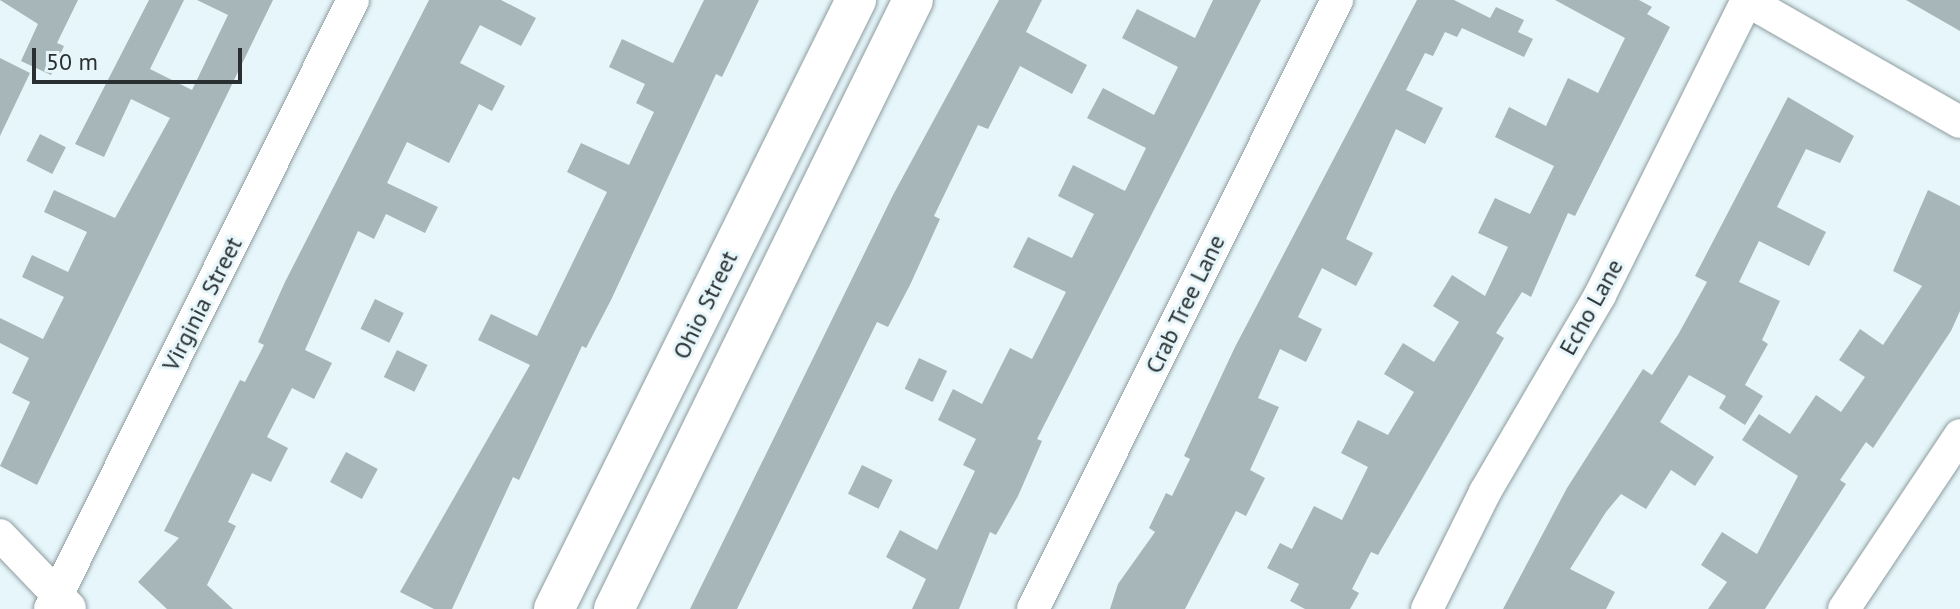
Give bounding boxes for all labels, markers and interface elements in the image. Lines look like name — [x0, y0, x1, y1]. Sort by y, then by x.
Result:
scale bar — [36, 32, 246, 82]
text: 50 m — [46, 46, 98, 77]
street label: Crab Tree Lane — [1139, 230, 1231, 378]
street label: Virginia Street — [156, 232, 248, 376]
street label: Ohio Street — [667, 246, 743, 364]
street label: Echo Lane — [1553, 254, 1629, 360]

